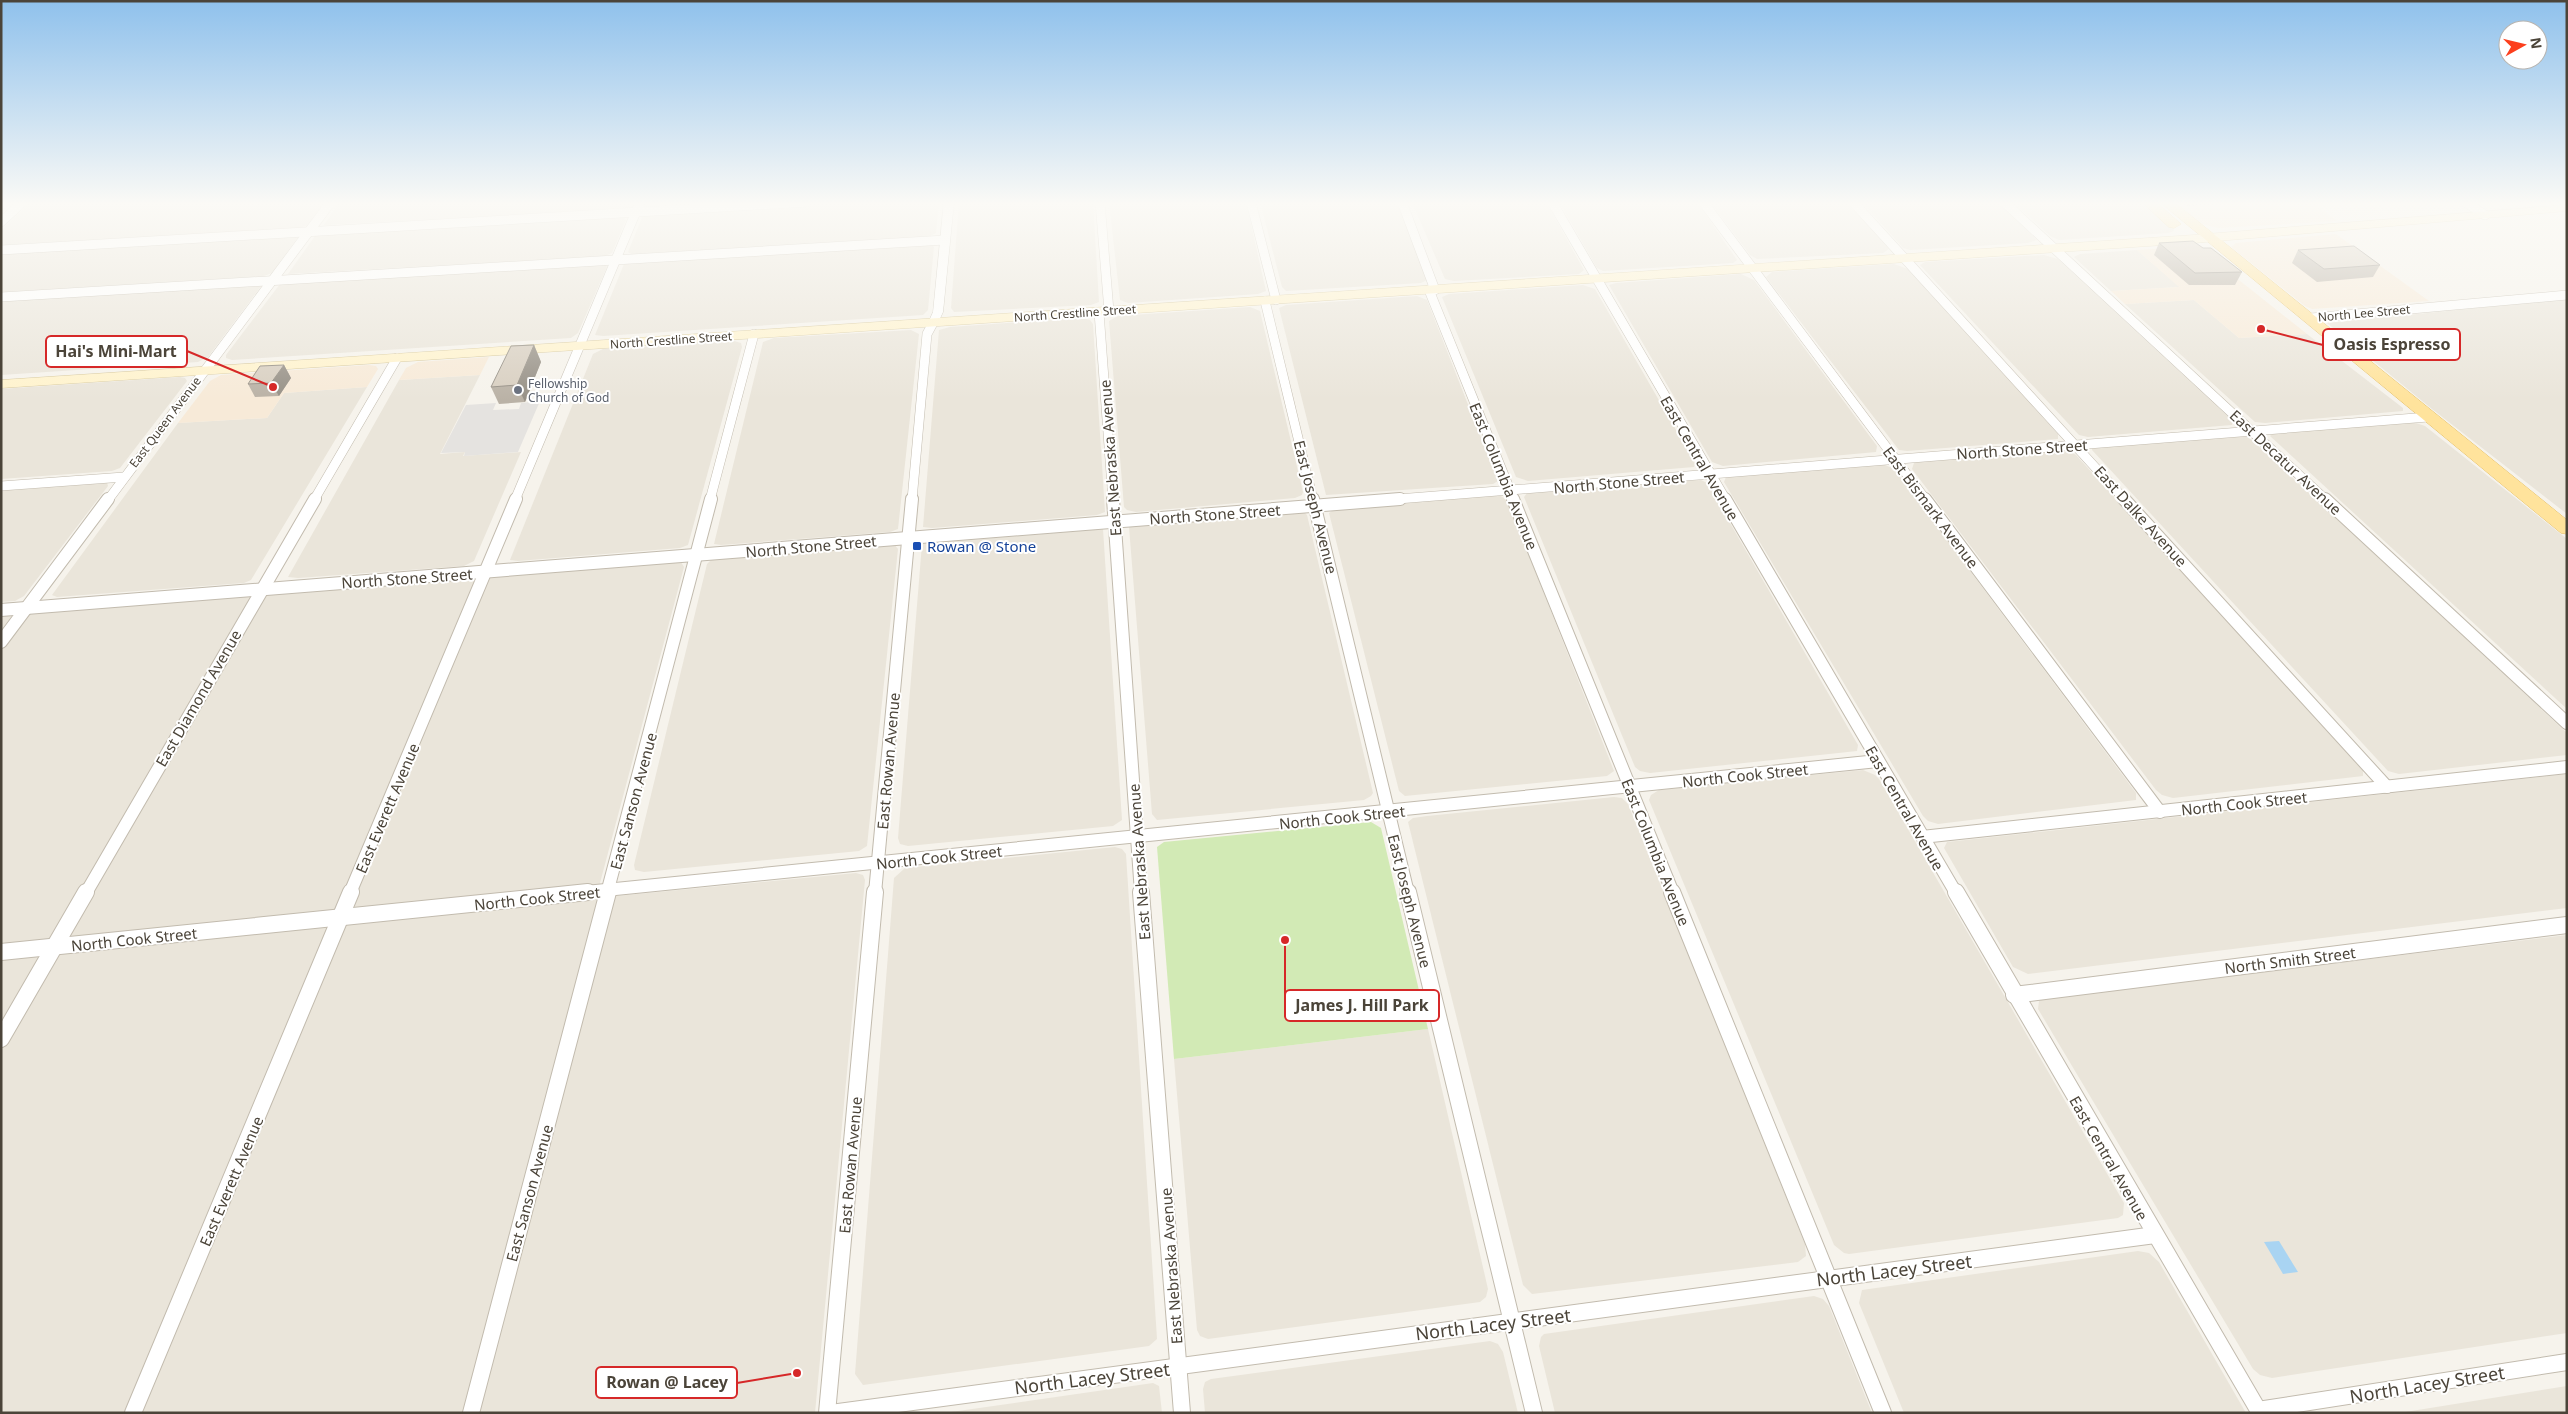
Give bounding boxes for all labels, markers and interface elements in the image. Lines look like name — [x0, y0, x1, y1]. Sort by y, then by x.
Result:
north arrow — [2498, 20, 2548, 70]
text: N — [2526, 36, 2547, 50]
street label: North Crestline Street — [1013, 300, 1137, 326]
street label: North Lee Street — [2317, 300, 2412, 326]
street label: North Crestline Street — [609, 327, 733, 353]
callout: Oasis Espresso — [2323, 329, 2460, 360]
text: Oasis Espresso — [2334, 333, 2450, 355]
callout: Hai's Mini-Mart — [46, 336, 187, 367]
text: Hai's Mini-Mart — [55, 340, 177, 362]
street label: East Queen Avenue — [125, 373, 205, 471]
place label: Fellowship Church of God — [528, 375, 609, 406]
street label: East Nebraska Avenue — [1095, 379, 1125, 537]
marker: Fellowship Church of God — [512, 384, 524, 396]
street label: East Central Avenue — [1656, 392, 1744, 524]
street label: East Columbia Avenue — [1465, 399, 1543, 553]
street label: East Decatur Avenue — [2226, 405, 2346, 519]
street label: North Stone Street — [1956, 434, 2089, 464]
street label: East Joseph Avenue — [1290, 438, 1342, 576]
street label: East Bismark Avenue — [1879, 442, 1983, 572]
street label: East Dalke Avenue — [2090, 461, 2192, 571]
street label: North Stone Street — [1553, 466, 1686, 498]
street label: North Stone Street — [1149, 499, 1282, 529]
street label: North Stone Street — [745, 530, 878, 562]
place label: Rowan @ Stone — [927, 536, 1036, 556]
marker: Rowan @ Stone — [911, 540, 923, 552]
street label: North Stone Street — [341, 563, 474, 593]
street label: East Diamond Avenue — [151, 626, 245, 770]
street label: East Rowan Avenue — [872, 692, 904, 830]
street label: East Sanson Avenue — [605, 730, 661, 872]
street label: East Everett Avenue — [351, 740, 423, 876]
street label: East Central Avenue — [1861, 742, 1949, 874]
street label: North Cook Street — [1681, 758, 1810, 792]
street label: East Columbia Avenue — [1617, 775, 1695, 929]
street label: East Nebraska Avenue — [1124, 783, 1154, 941]
street label: North Cook Street — [2180, 786, 2309, 820]
street label: North Cook Street — [1278, 800, 1407, 834]
street label: East Joseph Avenue — [1384, 832, 1436, 970]
street label: North Cook Street — [875, 840, 1004, 874]
street label: North Cook Street — [473, 881, 602, 915]
street label: North Cook Street — [70, 922, 199, 956]
street label: North Smith Street — [2223, 942, 2357, 978]
callout: James J. Hill Park — [1285, 990, 1439, 1021]
text: James J. Hill Park — [1293, 994, 1429, 1016]
street label: East Central Avenue — [2065, 1092, 2153, 1224]
street label: East Rowan Avenue — [834, 1096, 866, 1234]
street label: East Everett Avenue — [195, 1113, 267, 1249]
street label: East Sanson Avenue — [501, 1122, 557, 1264]
street label: East Nebraska Avenue — [1156, 1187, 1186, 1345]
street label: North Lacey Street — [1815, 1248, 1974, 1291]
street label: North Lacey Street — [1414, 1302, 1573, 1345]
street label: North Lacey Street — [1013, 1356, 1172, 1399]
street label: North Lacey Street — [2348, 1360, 2507, 1408]
callout: Rowan @ Lacey — [596, 1367, 737, 1398]
text: Rowan @ Lacey — [606, 1371, 729, 1393]

